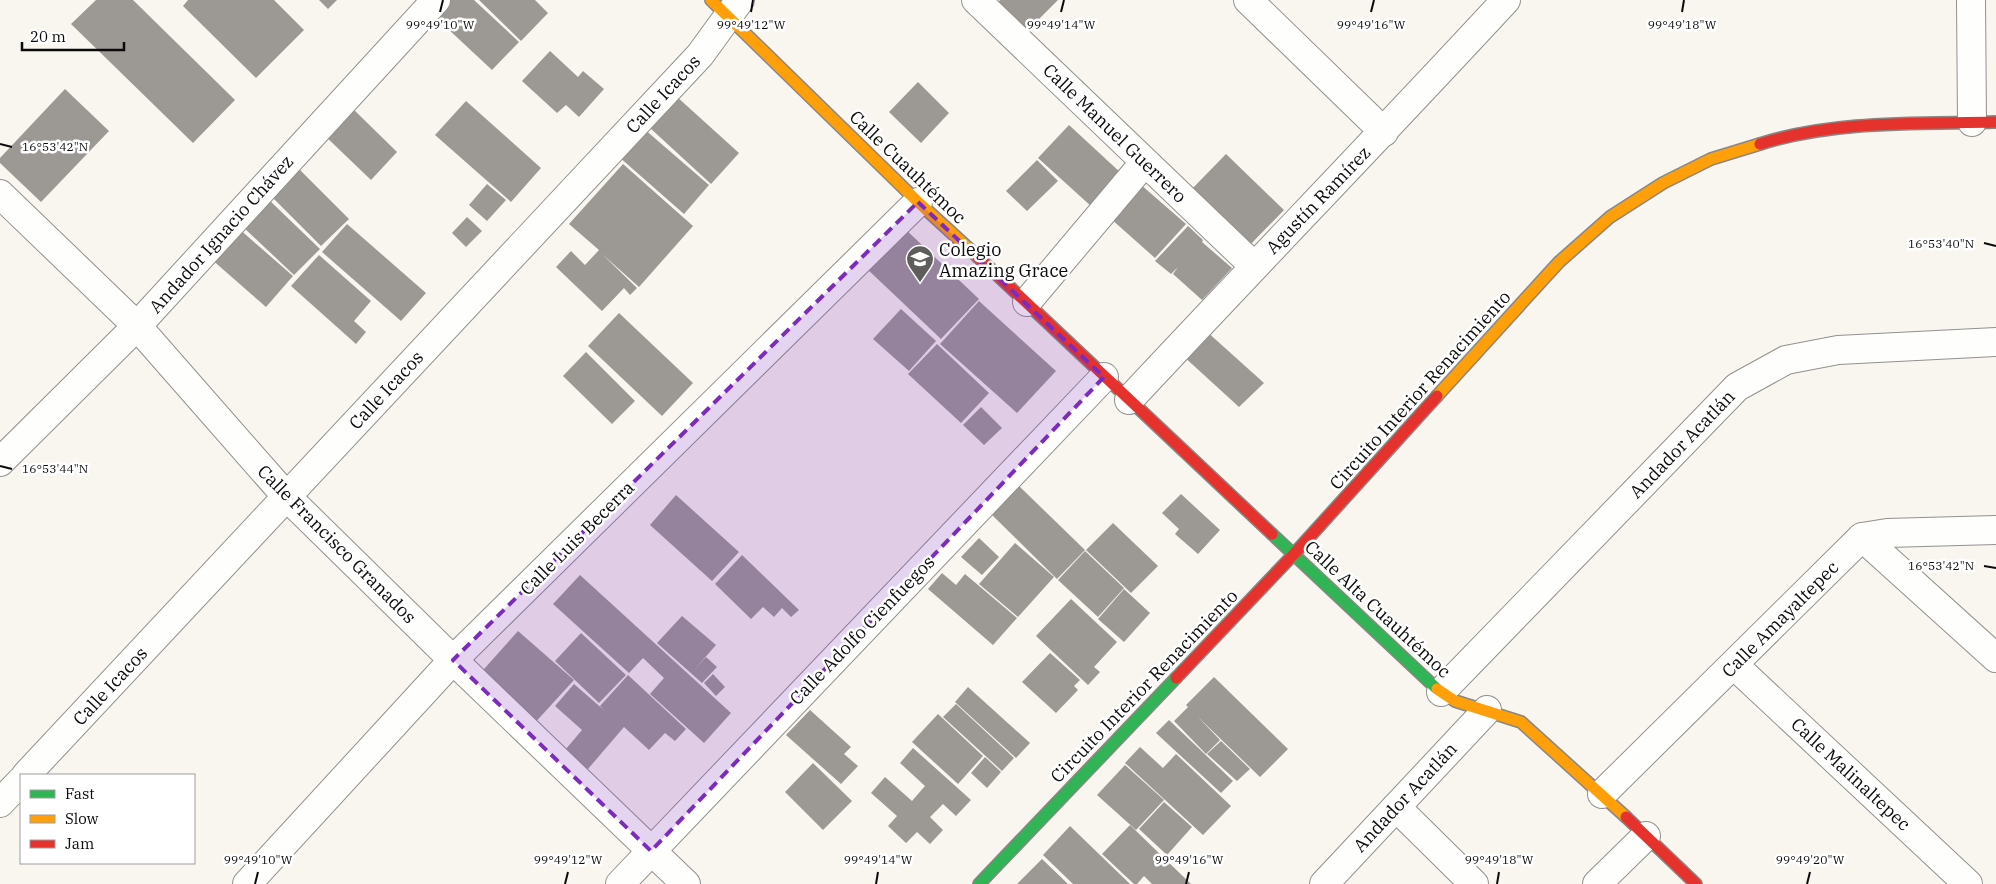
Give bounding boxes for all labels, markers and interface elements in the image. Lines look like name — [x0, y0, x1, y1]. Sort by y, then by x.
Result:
text: 99°49'10"W — [406, 17, 475, 32]
text: 99°49'12"W — [717, 17, 786, 32]
text: 99°49'14"W — [1027, 17, 1096, 32]
text: 99°49'16"W — [1337, 17, 1406, 32]
text: 99°49'18"W — [1648, 17, 1717, 32]
scale bar — [22, 20, 125, 52]
text: 20 m — [30, 27, 66, 46]
street label: Calle Icacos — [621, 50, 705, 138]
street label: Calle Manuel Guerrero — [1038, 58, 1192, 208]
street label: Calle Cuauhtémoc — [845, 105, 971, 229]
text: 16°53'42"N — [22, 139, 88, 154]
street label: Agustín Ramírez — [1261, 141, 1375, 259]
street label: Andador Ignacio Chávez — [144, 150, 298, 318]
text: 16°53'40"N — [1908, 236, 1974, 251]
place label: Colegio Amazing Grace — [939, 238, 1068, 282]
school or university icon: Colegio Amazing Grace — [905, 244, 935, 283]
street label: Circuito Interior Renacimiento — [1324, 286, 1516, 494]
street label: Calle Icacos — [344, 346, 428, 434]
street label: Andador Acatlán — [1624, 385, 1740, 503]
street label: Calle Francisco Granados — [253, 460, 421, 628]
text: 16°53'44"N — [22, 461, 88, 476]
street label: Calle Luis Becerra — [515, 476, 639, 600]
street label: Calle Alta Cuauhtémoc — [1300, 535, 1456, 683]
street label: Calle Adolfo Cienfuegos — [785, 550, 939, 710]
street label: Calle Amayaltepec — [1717, 556, 1843, 682]
text: 16°53'42"N — [1908, 558, 1974, 573]
street label: Circuito Interior Renacimiento — [1045, 584, 1243, 788]
street label: Calle Icacos — [68, 642, 152, 730]
street label: Calle Malinaltepec — [1786, 713, 1916, 835]
street label: Andador Acatlán — [1348, 737, 1462, 857]
legend — [20, 774, 195, 864]
text: Fast — [65, 784, 95, 803]
text: Slow — [65, 809, 99, 828]
text: Jam — [65, 834, 94, 853]
text: 99°49'10"W — [224, 852, 293, 867]
text: 99°49'12"W — [534, 852, 603, 867]
text: 99°49'14"W — [844, 852, 913, 867]
text: 99°49'16"W — [1155, 852, 1224, 867]
text: 99°49'18"W — [1465, 852, 1534, 867]
text: 99°49'20"W — [1776, 852, 1845, 867]

